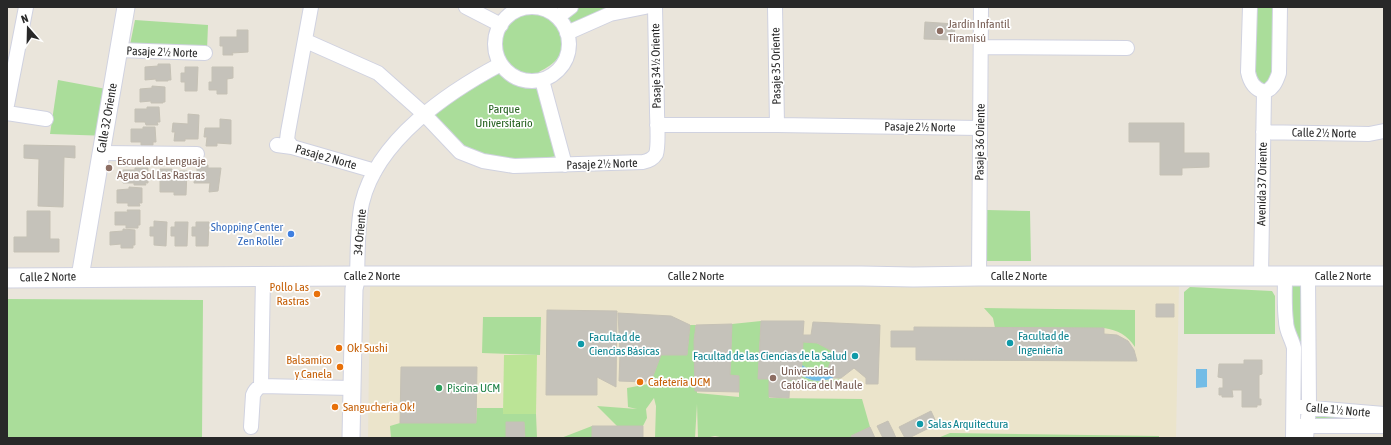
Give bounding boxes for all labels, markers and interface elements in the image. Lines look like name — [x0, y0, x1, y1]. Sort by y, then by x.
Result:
north arrow — [8, 8, 48, 48]
text: N — [19, 12, 30, 25]
place label: Jardín Infantil Tiramisú — [948, 17, 1011, 45]
street label: Pasaje 34½ Oriente — [648, 23, 664, 109]
marker: Jardín Infantil Tiramisú — [935, 26, 945, 36]
street label: Pasaje 35 Oriente — [768, 27, 784, 105]
street label: Pasaje 2½ Norte — [126, 44, 198, 60]
street label: Calle 32 Oriente — [94, 82, 120, 154]
park label: Parque Universitario — [475, 102, 533, 130]
street label: Pasaje 36 Oriente — [972, 103, 988, 181]
street label: Pasaje 2½ Norte — [884, 119, 956, 135]
street label: Calle 2½ Norte — [1292, 125, 1356, 141]
street label: Pasaje 2 Norte — [294, 142, 358, 172]
street label: Avenida 37 Oriente — [1254, 142, 1270, 226]
place label: Escuela de Lenguaje Agua Sol Las Rastras — [117, 154, 206, 182]
street label: Pasaje 2½ Norte — [566, 156, 638, 172]
marker: Escuela de Lenguaje Agua Sol Las Rastras — [104, 163, 114, 173]
street label: 34 Oriente — [351, 208, 369, 256]
place label: Shopping Center Zen Roller — [211, 220, 283, 248]
marker: Shopping Center Zen Roller — [286, 229, 296, 239]
street label: Calle 2 Norte — [344, 269, 400, 283]
street label: Calle 2 Norte — [668, 269, 724, 283]
street label: Calle 2 Norte — [991, 269, 1047, 283]
street label: Calle 2 Norte — [1315, 269, 1371, 283]
street label: Calle 2 Norte — [20, 270, 76, 284]
place label: Pollo Las Rastras — [270, 280, 309, 308]
marker: Pollo Las Rastras — [312, 289, 322, 299]
place label: Facultad de Ingeniería — [1018, 329, 1069, 357]
place label: Facultad de Ciencias Básicas — [589, 330, 660, 358]
marker: Facultad de Ingeniería — [1005, 338, 1015, 348]
marker: Facultad de Ciencias Básicas — [576, 339, 586, 349]
place label: Ok! Sushi — [347, 341, 388, 355]
marker: Ok! Sushi — [334, 343, 344, 353]
place label: Facultad de las Ciencias de la Salud — [693, 349, 847, 363]
marker: Facultad de las Ciencias de la Salud — [850, 351, 860, 361]
place label: Balsamico y Canela — [286, 353, 332, 381]
marker: Balsamico y Canela — [335, 362, 345, 372]
place label: Universidad Católica del Maule — [781, 364, 862, 392]
marker: Universidad Católica del Maule — [768, 373, 778, 383]
place label: Cafeteria UCM — [648, 375, 711, 389]
marker: Cafeteria UCM — [635, 377, 645, 387]
place label: Piscina UCM — [447, 381, 500, 395]
marker: Piscina UCM — [434, 383, 444, 393]
place label: Sangucheria Ok! — [343, 400, 415, 414]
street label: Calle 1½ Norte — [1305, 400, 1371, 420]
marker: Sangucheria Ok! — [330, 402, 340, 412]
place label: Salas Arquitectura — [928, 417, 1008, 431]
marker: Salas Arquitectura — [915, 419, 925, 429]

